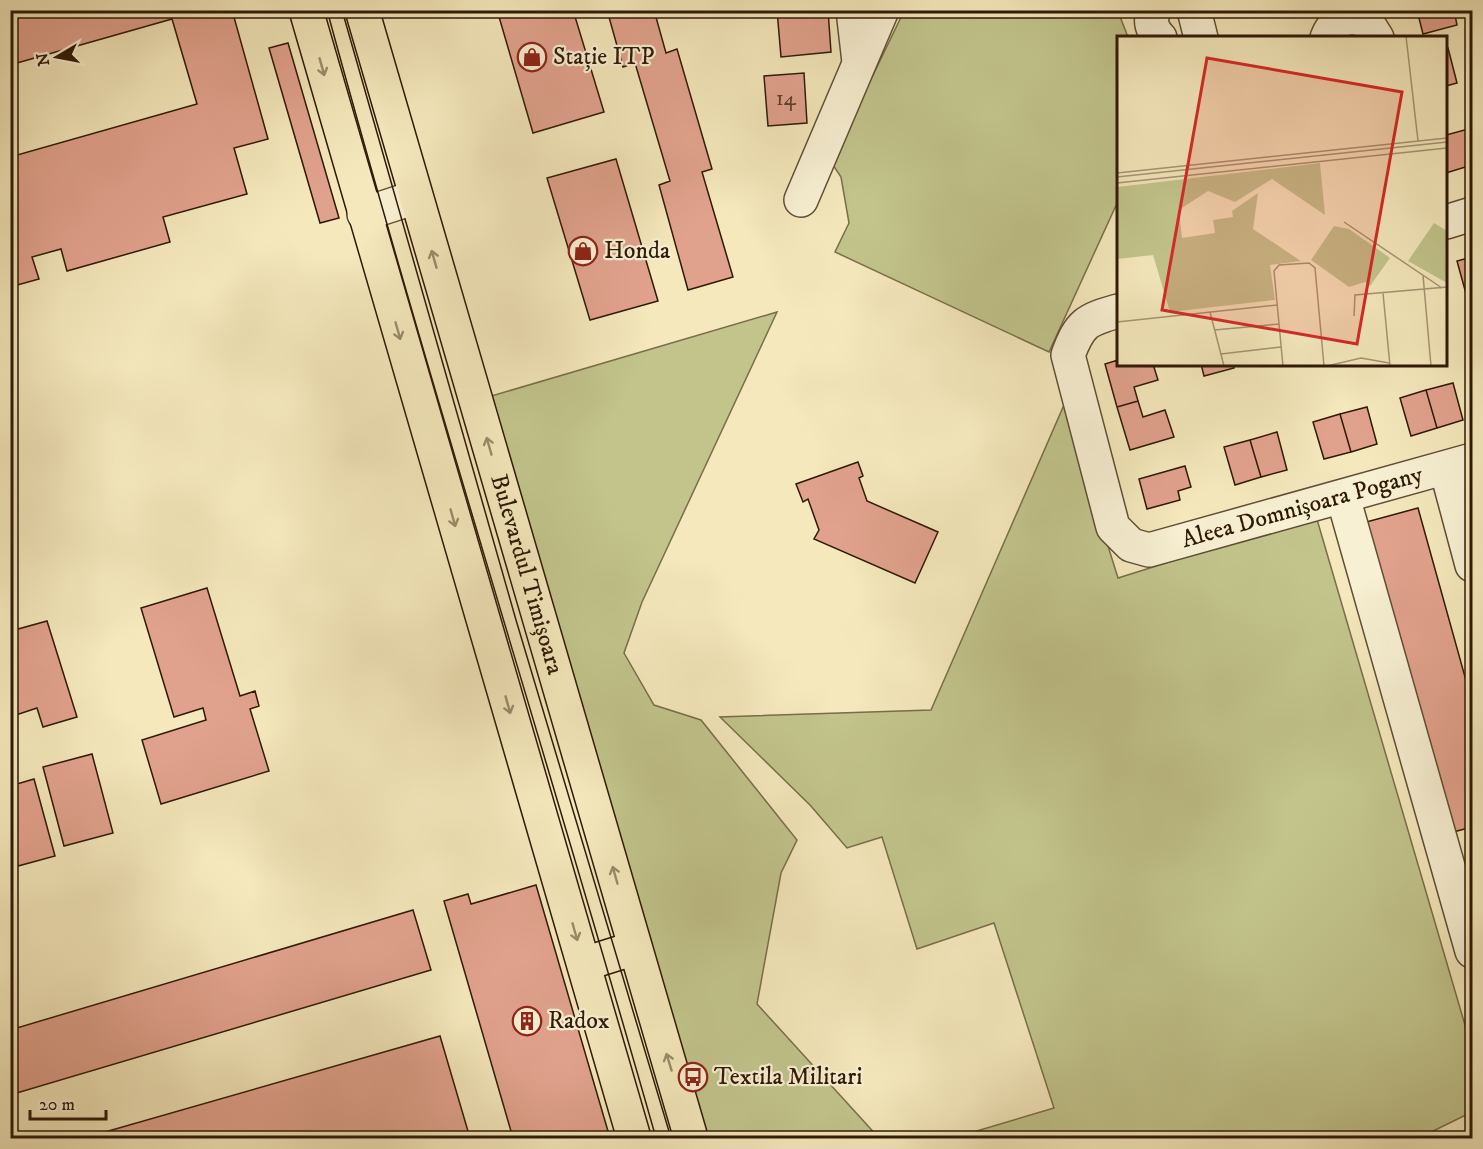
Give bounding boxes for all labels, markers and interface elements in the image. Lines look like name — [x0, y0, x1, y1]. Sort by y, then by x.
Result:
north arrow — [27, 27, 87, 87]
inset map — [1117, 36, 1447, 366]
shop icon: Stație ITP — [516, 41, 548, 73]
place label: Stație ITP — [553, 42, 655, 72]
text: N — [32, 51, 54, 68]
one-way arrow — [316, 57, 328, 76]
house number: 14 — [776, 86, 797, 112]
shop icon: Honda — [567, 235, 599, 267]
place label: Honda — [604, 236, 671, 266]
one-way arrow — [428, 250, 439, 269]
one-way arrow — [393, 321, 404, 340]
one-way arrow — [483, 437, 494, 456]
street label: Aleea Domnișoara Pogany — [1178, 459, 1427, 555]
street label: Bulevardul Timișoara — [483, 471, 570, 679]
one-way arrow — [448, 508, 459, 527]
one-way arrow — [503, 695, 514, 714]
one-way arrow — [609, 866, 620, 885]
one-way arrow — [570, 922, 581, 941]
building icon: Radox — [511, 1005, 543, 1037]
place label: Radox — [548, 1006, 610, 1036]
one-way arrow — [663, 1053, 674, 1072]
bus stop icon: Textila Militari — [677, 1061, 709, 1093]
place label: Textila Militari — [714, 1062, 862, 1092]
scale bar — [30, 1083, 106, 1121]
text: 20 m — [39, 1094, 75, 1116]

